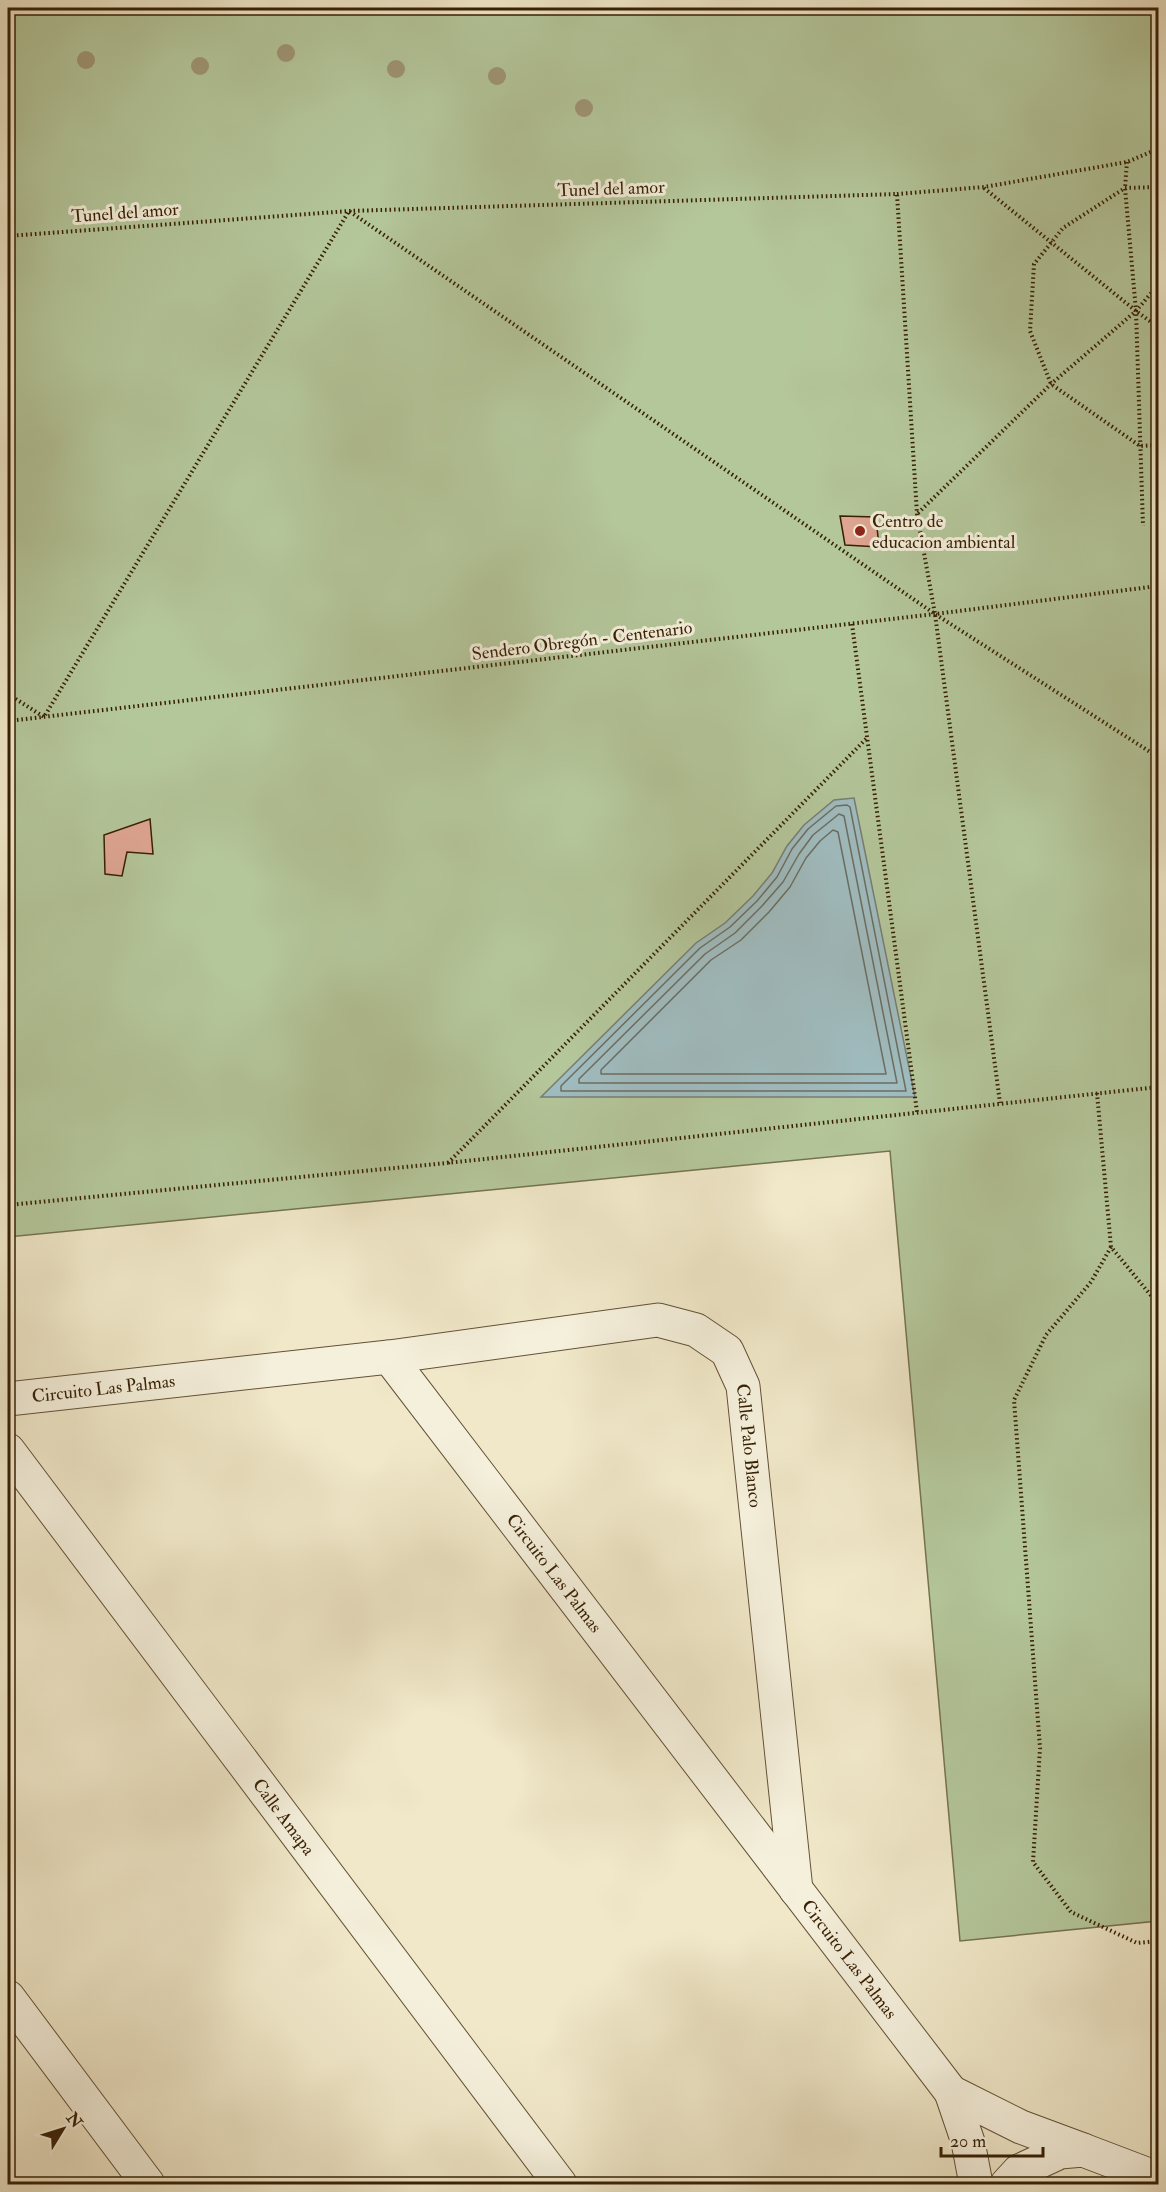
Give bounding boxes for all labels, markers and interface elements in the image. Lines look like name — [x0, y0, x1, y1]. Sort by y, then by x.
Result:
street label: Tunel del amor — [557, 176, 665, 202]
street label: Tunel del amor — [71, 198, 180, 228]
place label: Centro de educacion ambiental — [872, 510, 1016, 554]
marker: Centro de educacion ambiental — [853, 524, 867, 538]
street label: Sendero Obregón - Centenario — [471, 616, 694, 666]
street label: Circuito Las Palmas — [31, 1369, 176, 1408]
street label: Calle Palo Blanco — [731, 1383, 767, 1509]
street label: Circuito Las Palmas — [501, 1509, 607, 1637]
street label: Calle Amapa — [248, 1774, 321, 1860]
street label: Circuito Las Palmas — [797, 1895, 902, 2023]
north arrow — [33, 2099, 93, 2159]
text: N — [61, 2108, 87, 2133]
scale bar — [941, 2120, 1043, 2158]
text: 20 m — [950, 2130, 986, 2153]

